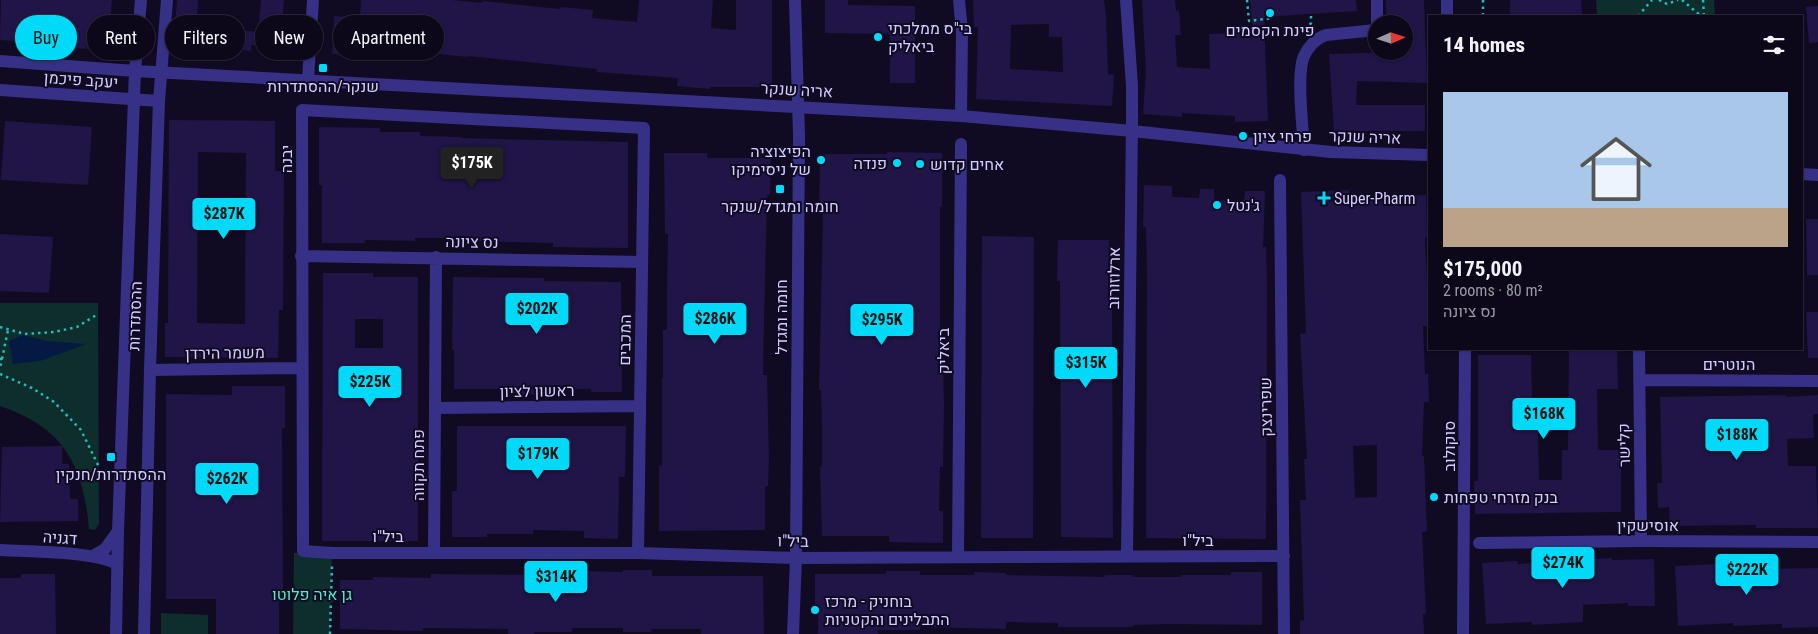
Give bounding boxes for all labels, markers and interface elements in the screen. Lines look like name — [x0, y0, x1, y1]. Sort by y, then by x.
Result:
marker: פינת הקסמים — [1264, 7, 1276, 19]
chip: Buy — [15, 15, 77, 60]
chip: Rent — [87, 15, 155, 60]
chip: Filters — [165, 15, 245, 60]
chip: New — [255, 15, 323, 60]
chip: Apartment — [333, 15, 444, 60]
north arrow — [1368, 15, 1412, 60]
map controls — [1368, 15, 1413, 60]
place label: בי"ס ממלכתי ביאליק — [888, 19, 973, 56]
place label: פינת הקסמים — [1225, 21, 1315, 40]
marker: בי"ס ממלכתי ביאליק — [872, 31, 884, 43]
icon: filters — [1760, 31, 1788, 59]
text: 14 homes — [1443, 33, 1525, 57]
marker: שנקר/ההסתדרות — [317, 62, 329, 74]
street label: יעקב פיכמן — [43, 68, 119, 92]
place label: שנקר/ההסתדרות — [267, 77, 379, 96]
street label: אריה שנקר — [760, 79, 834, 101]
icon: home — [1571, 124, 1661, 214]
street label: אריה שנקר — [1329, 126, 1401, 148]
place label: פרחי ציון — [1253, 127, 1312, 146]
marker: פרחי ציון — [1237, 130, 1249, 142]
place label: הפיצוציה של ניסימיקו — [731, 142, 811, 179]
street label: יבנה — [277, 145, 296, 173]
pin: $175K — [437, 146, 507, 189]
text: $175K — [451, 153, 493, 172]
marker: הפיצוציה של ניסימיקו — [815, 154, 827, 166]
place label: פנדה — [853, 154, 887, 173]
place label: אחים קדוש — [930, 155, 1004, 174]
marker: פנדה — [891, 157, 903, 169]
marker: אחים קדוש — [914, 158, 926, 170]
marker: חומה ומגדל/שנקר — [774, 183, 786, 195]
place label: Super-Pharm — [1334, 189, 1415, 208]
marker: Super-Pharm — [1318, 192, 1330, 204]
place label: ג'נטל — [1227, 196, 1260, 215]
place label: חומה ומגדל/שנקר — [721, 197, 839, 216]
pin: $287K — [189, 198, 259, 240]
marker: ג'נטל — [1211, 199, 1223, 211]
text: $287K — [203, 204, 245, 223]
street label: נס ציונה — [445, 232, 499, 252]
street label: ארלוזורוב — [1104, 247, 1124, 309]
text: $175,000 — [1443, 257, 1522, 281]
street label: חומה ומגדל — [772, 279, 791, 355]
street label: ההסתדרות — [124, 281, 146, 351]
text: 2 rooms · 80 m² — [1443, 281, 1543, 300]
pin: $202K — [502, 292, 572, 335]
text: $202K — [516, 299, 558, 318]
pin: $286K — [680, 302, 750, 345]
text: נס ציונה — [1443, 302, 1496, 321]
pin: $295K — [847, 304, 917, 346]
text: $286K — [694, 309, 736, 328]
text: $295K — [861, 310, 903, 329]
street label: המכבים — [615, 314, 635, 366]
street label: ביאליק — [934, 327, 953, 374]
street label: משמר הירדן — [185, 343, 265, 363]
pin: $315K — [1051, 346, 1121, 389]
text: $315K — [1065, 353, 1107, 372]
street label: הנוטרים — [1703, 355, 1755, 374]
pin: $225K — [335, 366, 405, 408]
text: $225K — [349, 372, 391, 391]
street label: שפרינצק — [1256, 377, 1276, 437]
street label: ראשון לציון — [499, 381, 575, 401]
pin: $168K — [1509, 398, 1579, 440]
text: $168K — [1523, 404, 1565, 423]
pin: $188K — [1702, 418, 1772, 461]
street label: סוקולוב — [1440, 421, 1459, 471]
street label: קלישר — [1614, 423, 1634, 467]
text: $188K — [1716, 425, 1758, 444]
street label: פתח תקווה — [409, 429, 428, 501]
pin: $179K — [503, 438, 573, 480]
text: $179K — [517, 444, 559, 463]
marker: ההסתדרות/חנקין — [105, 451, 117, 463]
pin: $262K — [192, 462, 262, 505]
place label: ההסתדרות/חנקין — [56, 465, 166, 484]
text: $262K — [206, 469, 248, 488]
place label: בנק מזרחי טפחות — [1444, 488, 1559, 507]
marker: בנק מזרחי טפחות — [1428, 491, 1440, 503]
street label: אוסישקין — [1617, 516, 1679, 535]
street label: דגניה — [42, 527, 78, 549]
street label: ביל"ו — [372, 527, 404, 546]
street label: ביל"ו — [777, 531, 809, 551]
street label: ביל"ו — [1182, 531, 1214, 550]
pin: $274K — [1528, 546, 1598, 589]
text: $274K — [1542, 553, 1584, 572]
pin: $222K — [1712, 554, 1782, 596]
pin: $314K — [521, 560, 591, 603]
text: $222K — [1726, 560, 1768, 579]
text: $314K — [535, 567, 577, 586]
park label: גן איה פלוטו — [272, 585, 352, 604]
place label: בוחניק - מרכז התבלינים והקטניות — [825, 592, 950, 629]
marker: בוחניק - מרכז התבלינים והקטניות — [809, 604, 821, 616]

